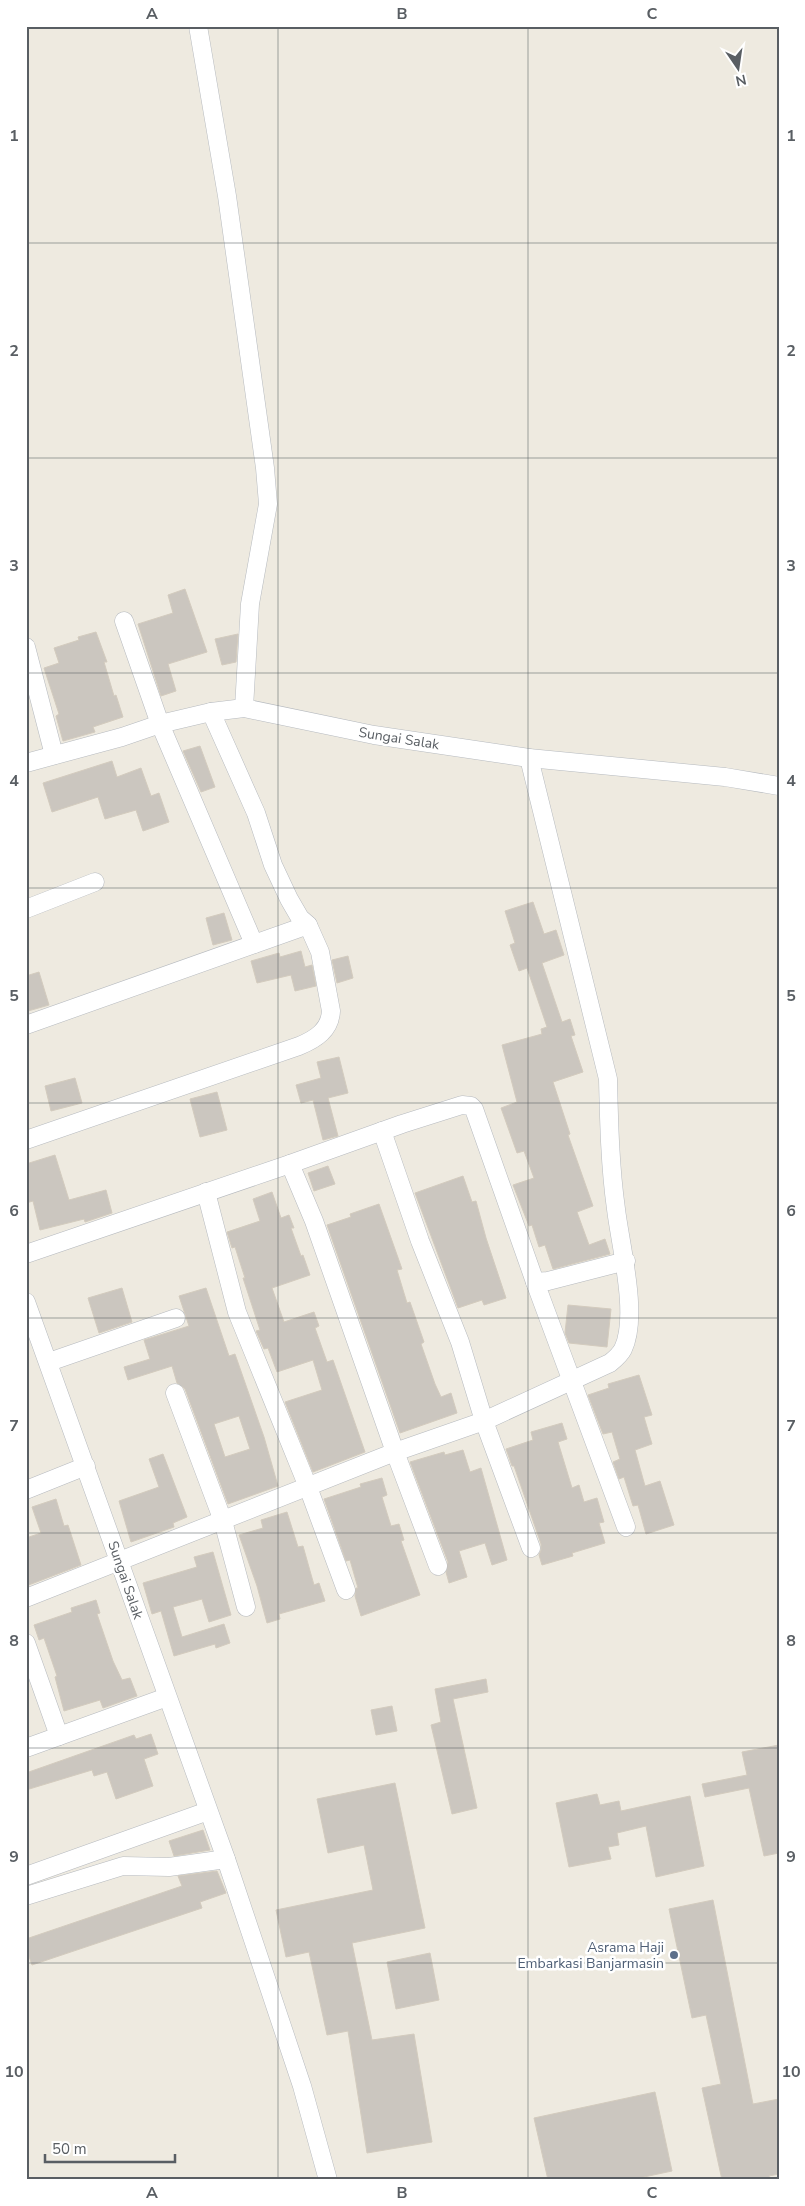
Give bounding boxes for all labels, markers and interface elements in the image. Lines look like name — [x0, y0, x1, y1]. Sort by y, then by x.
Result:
text: A — [146, 3, 158, 25]
text: B — [396, 3, 408, 25]
text: C — [647, 3, 658, 25]
north arrow — [712, 42, 762, 92]
text: N — [734, 70, 748, 91]
text: 1 — [9, 125, 19, 147]
text: 1 — [786, 125, 796, 147]
text: 2 — [9, 340, 19, 362]
text: 2 — [786, 340, 796, 362]
text: 3 — [9, 555, 19, 577]
text: 3 — [786, 555, 796, 577]
street label: Sungai Salak — [357, 723, 442, 754]
text: 4 — [9, 770, 19, 792]
text: 4 — [786, 770, 796, 792]
text: 5 — [9, 985, 19, 1007]
text: 5 — [786, 985, 796, 1007]
text: 6 — [9, 1200, 19, 1222]
text: 6 — [786, 1200, 796, 1222]
text: 7 — [9, 1415, 19, 1437]
text: 7 — [786, 1415, 796, 1437]
street label: Sungai Salak — [103, 1539, 148, 1623]
text: 8 — [9, 1630, 19, 1652]
text: 8 — [786, 1630, 796, 1652]
text: 9 — [9, 1846, 19, 1868]
text: 9 — [786, 1846, 796, 1868]
place label: Asrama Haji Embarkasi Banjarmasin — [517, 1938, 664, 1973]
marker: Asrama Haji Embarkasi Banjarmasin — [668, 1949, 680, 1961]
text: 10 — [4, 2061, 24, 2083]
text: 10 — [781, 2061, 801, 2083]
scale bar — [45, 2131, 175, 2163]
text: 50 m — [52, 2139, 87, 2159]
text: A — [146, 2182, 158, 2204]
text: B — [396, 2182, 408, 2204]
text: C — [647, 2182, 658, 2204]

